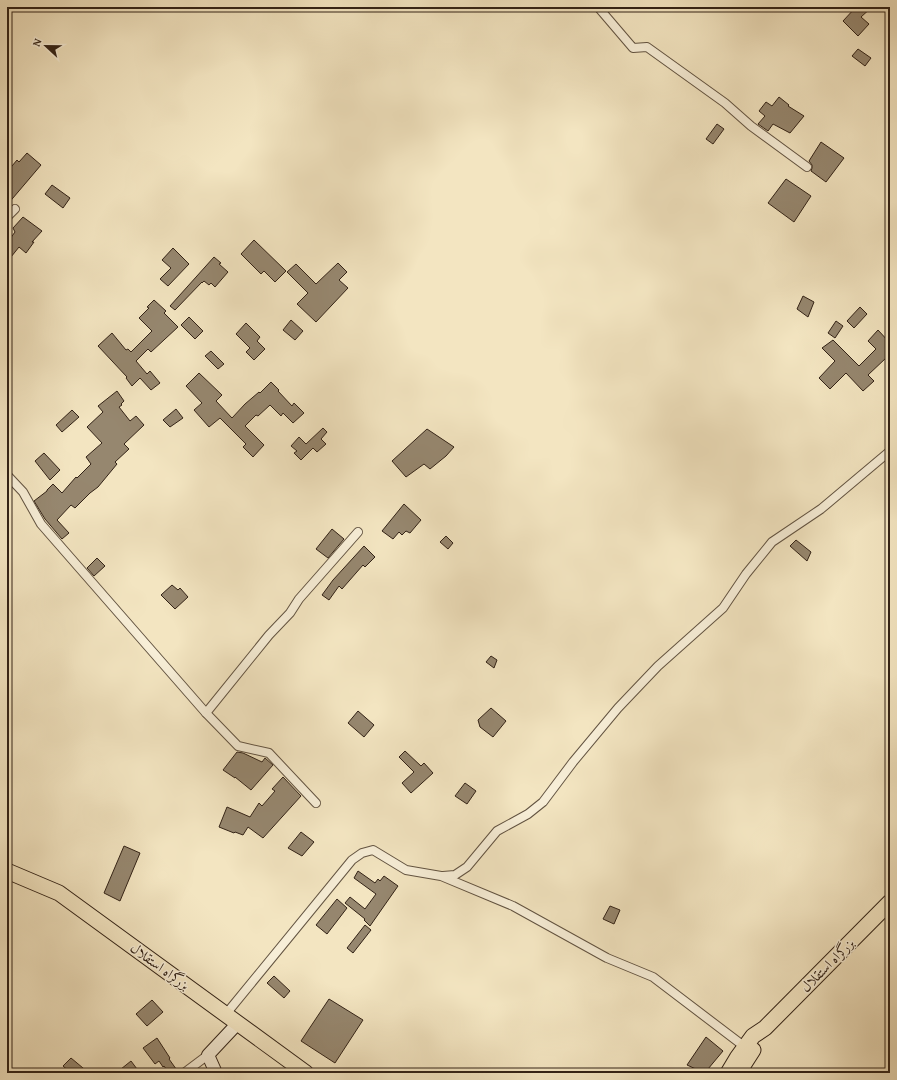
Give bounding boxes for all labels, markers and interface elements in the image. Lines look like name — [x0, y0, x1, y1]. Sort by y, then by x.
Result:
north arrow — [26, 26, 66, 66]
text: N — [28, 35, 46, 49]
street label: بزرگراه استقلال — [796, 933, 859, 996]
street label: بزرگراه استقلال — [126, 938, 194, 995]

